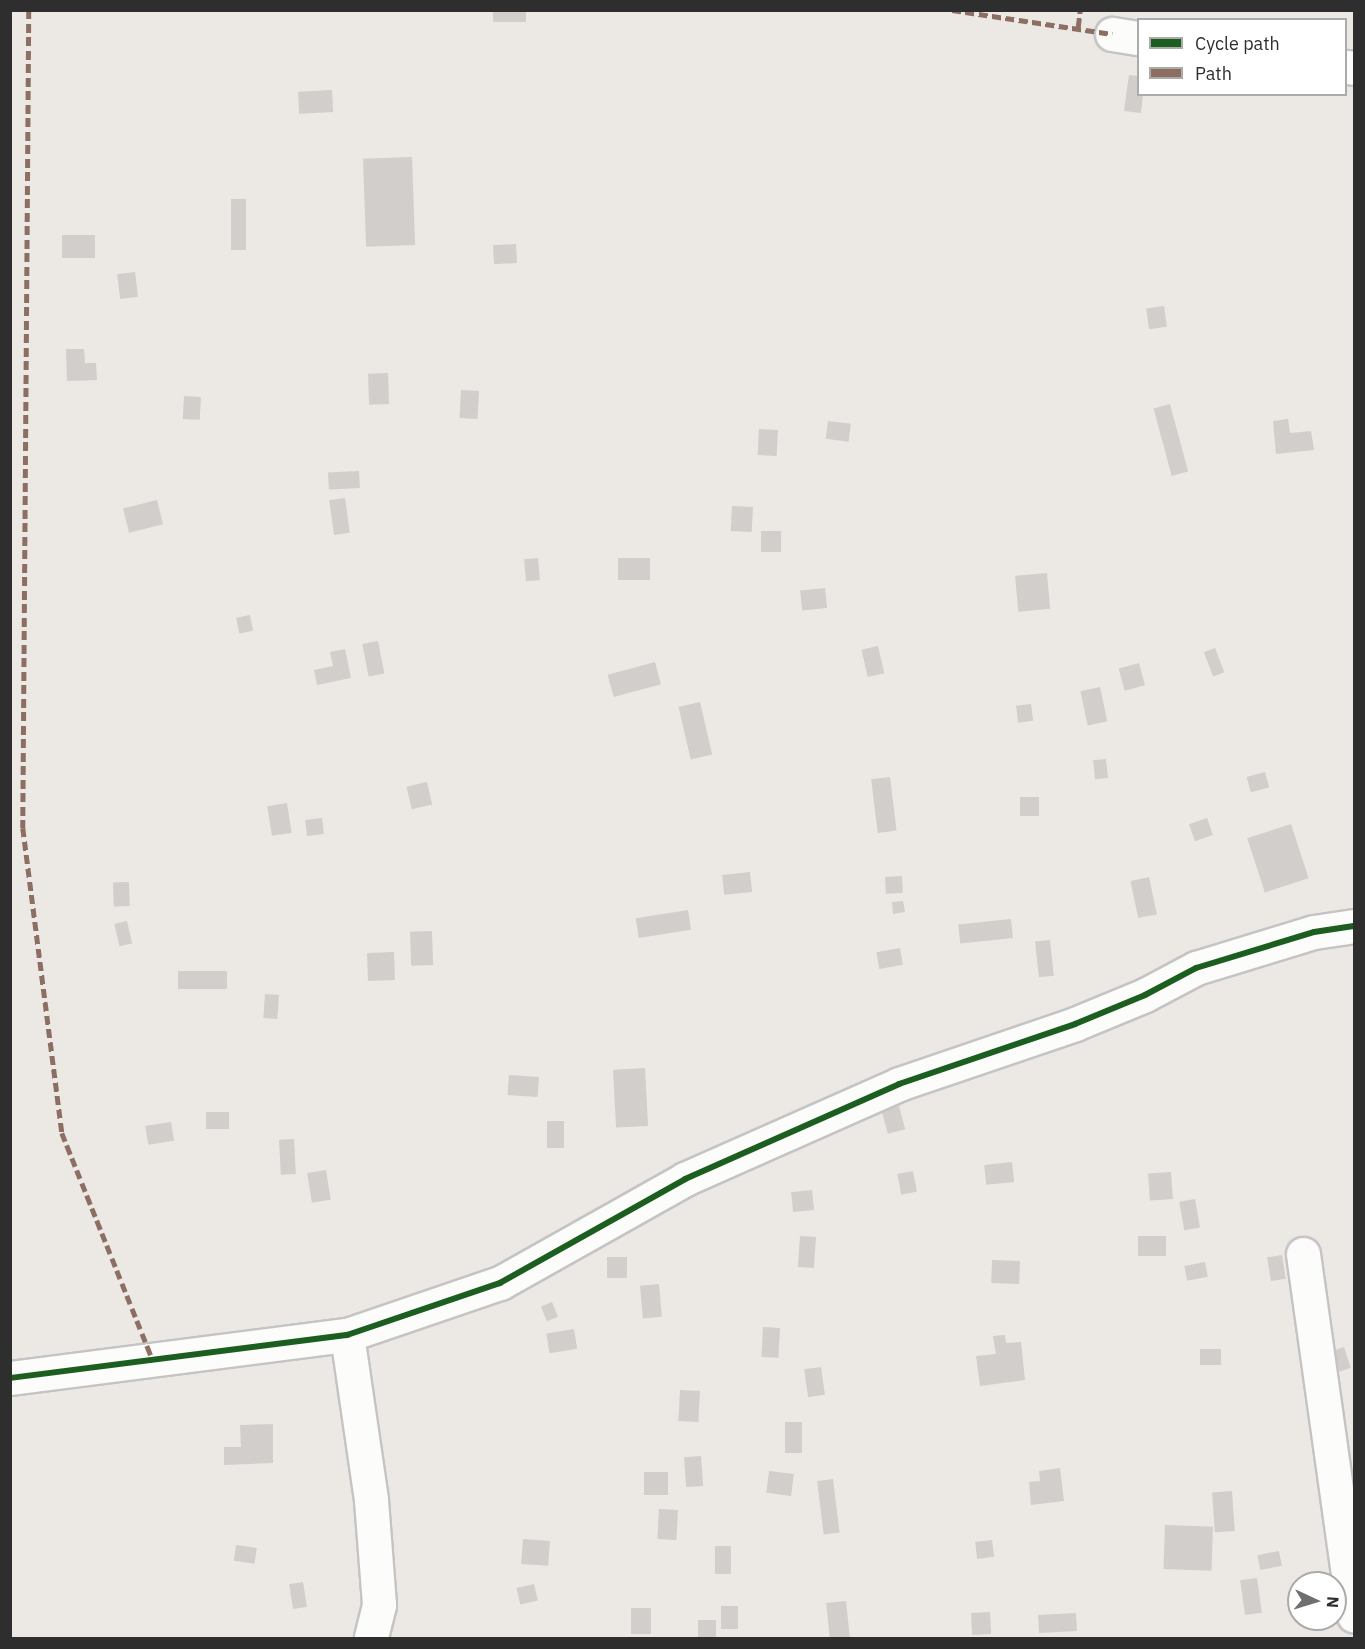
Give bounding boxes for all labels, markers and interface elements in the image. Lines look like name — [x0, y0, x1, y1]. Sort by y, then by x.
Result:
legend — [1137, 18, 1347, 96]
text: Cycle path — [1195, 32, 1280, 55]
text: Path — [1195, 62, 1232, 85]
north arrow — [1287, 1571, 1347, 1631]
text: N — [1323, 1596, 1343, 1609]

